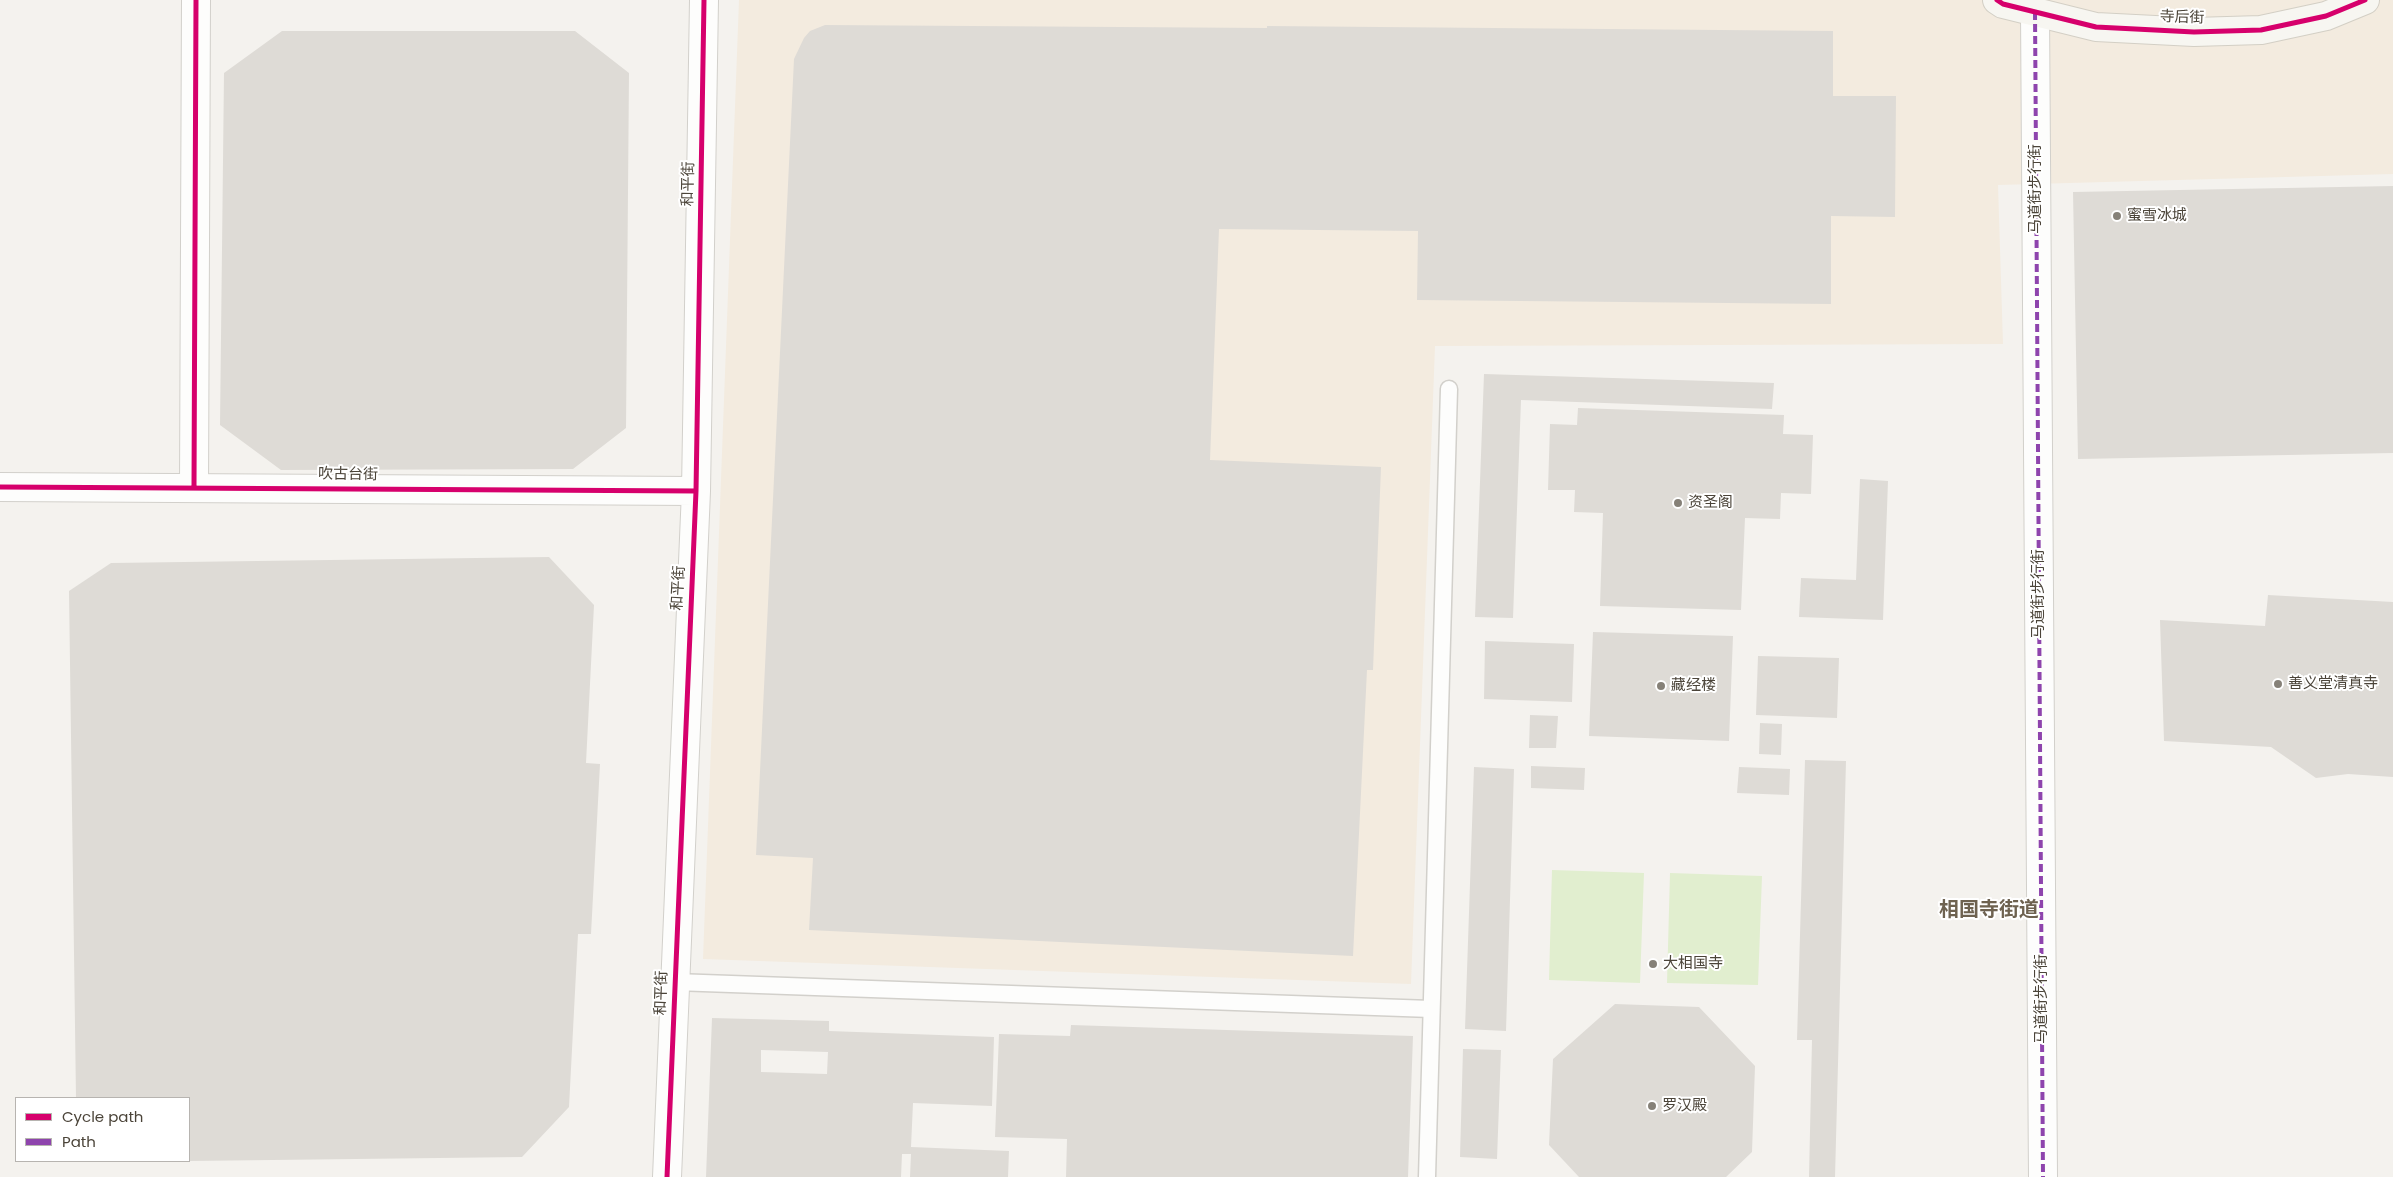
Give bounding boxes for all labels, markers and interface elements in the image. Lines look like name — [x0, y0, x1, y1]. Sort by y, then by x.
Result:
street label: 寺后街 — [2159, 8, 2205, 28]
street label: 马道街步行街 — [2027, 144, 2045, 234]
street label: 和平街 — [680, 161, 698, 207]
place label: 蜜雪冰城 — [2127, 207, 2187, 225]
marker: 蜜雪冰城 — [2111, 210, 2123, 222]
street label: 吹古台街 — [318, 465, 378, 485]
place label: 资圣阁 — [1688, 494, 1733, 512]
marker: 资圣阁 — [1672, 497, 1684, 509]
street label: 马道街步行街 — [2030, 549, 2048, 639]
street label: 和平街 — [669, 565, 689, 611]
place label: 善义堂清真寺 — [2288, 675, 2378, 693]
place label: 藏经楼 — [1671, 677, 1716, 695]
marker: 善义堂清真寺 — [2272, 678, 2284, 690]
marker: 藏经楼 — [1655, 680, 1667, 692]
district label: 相国寺街道 — [1939, 899, 2039, 923]
street label: 马道街步行街 — [2033, 954, 2051, 1044]
place label: 大相国寺 — [1663, 955, 1723, 973]
marker: 大相国寺 — [1647, 958, 1659, 970]
street label: 和平街 — [652, 970, 672, 1016]
legend — [15, 1097, 190, 1162]
place label: 罗汉殿 — [1662, 1097, 1707, 1115]
marker: 罗汉殿 — [1646, 1100, 1658, 1112]
text: Cycle path — [62, 1106, 143, 1127]
text: Path — [62, 1131, 96, 1152]

